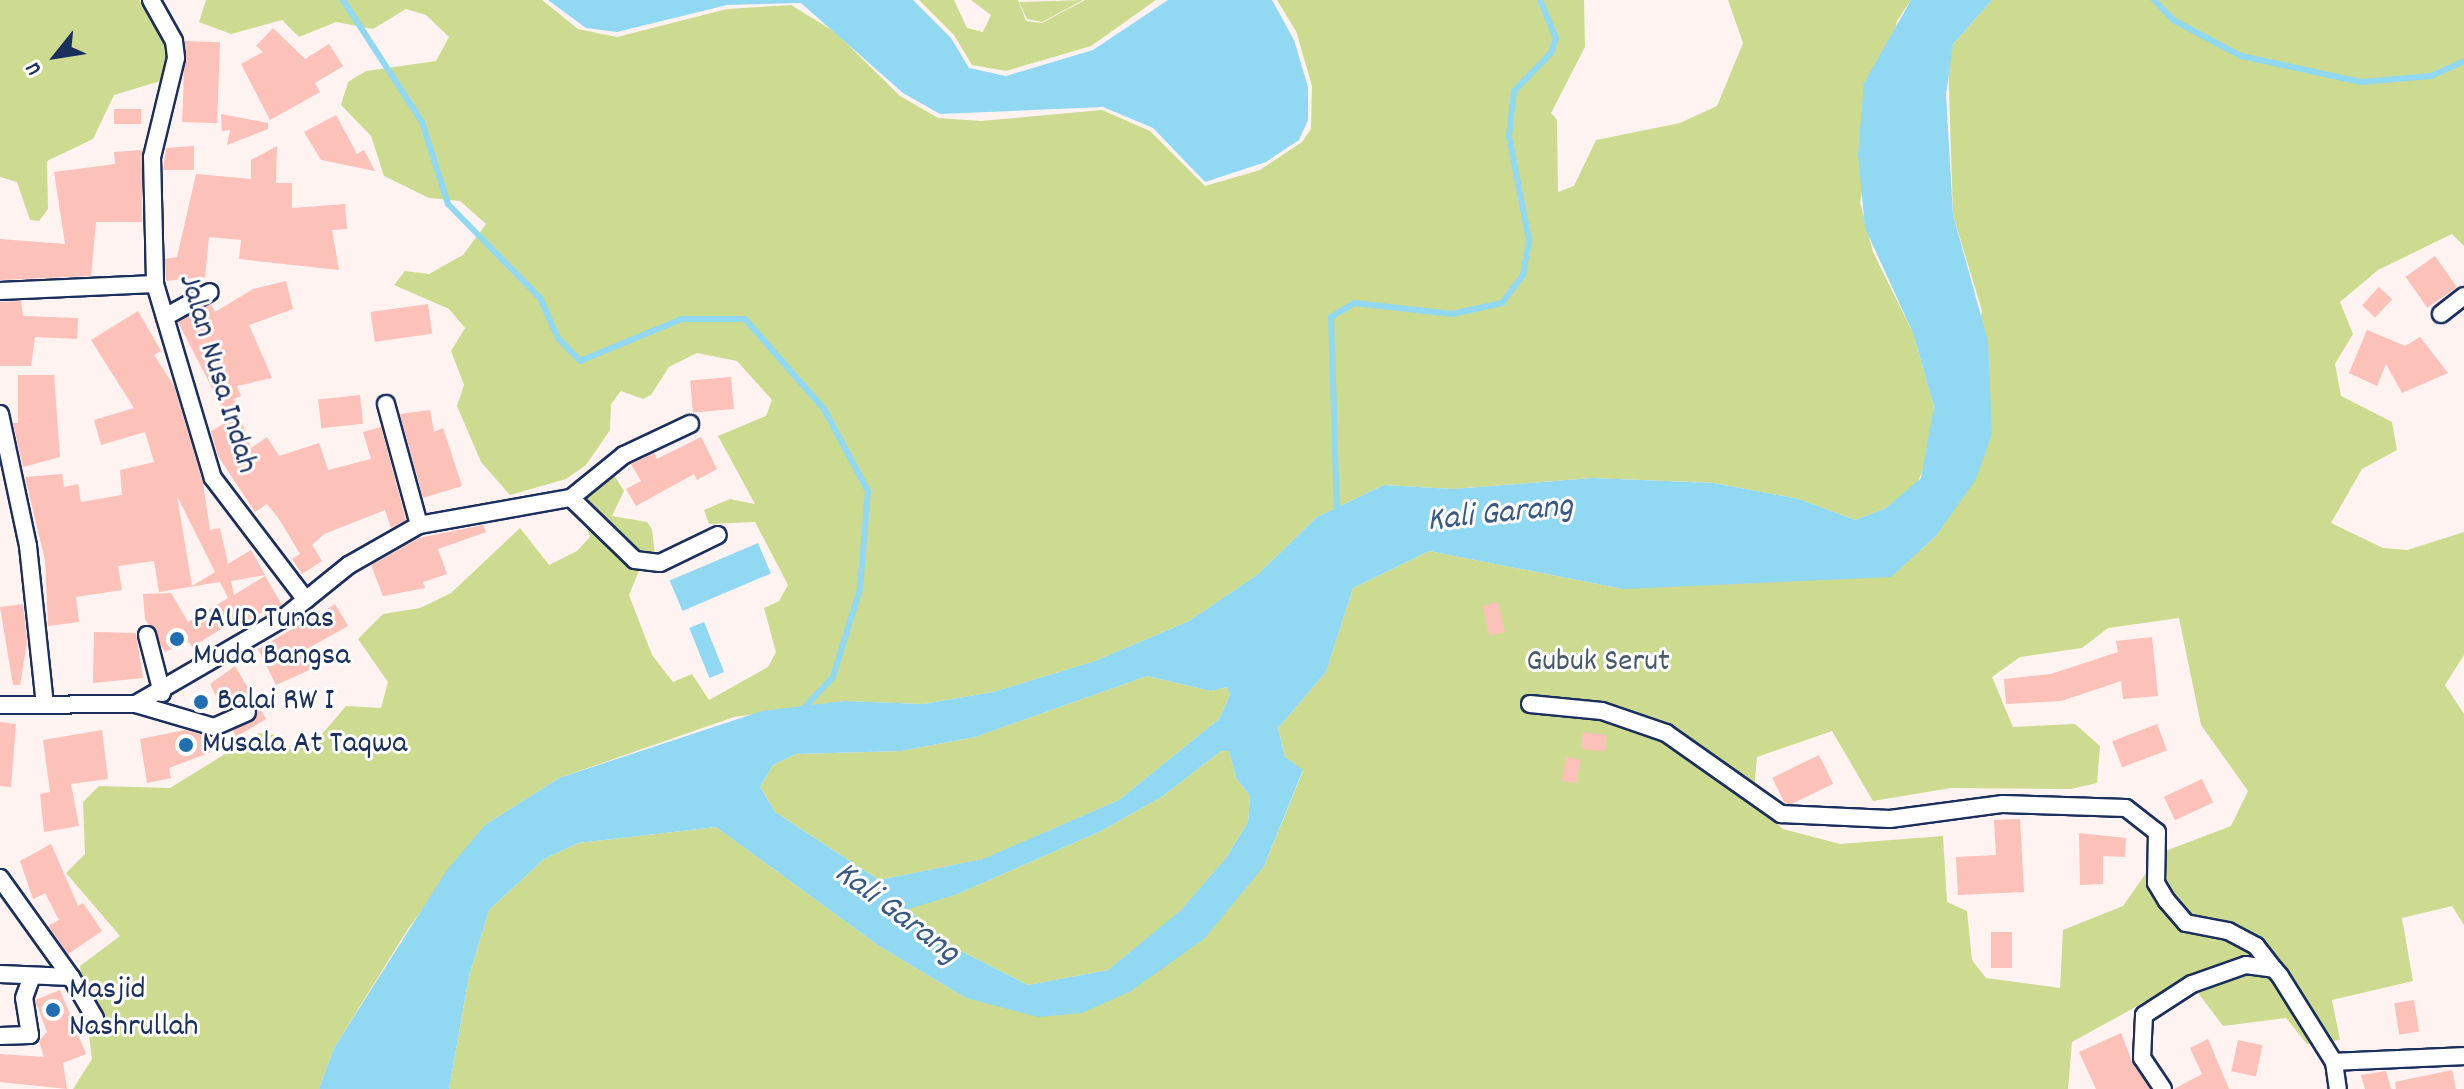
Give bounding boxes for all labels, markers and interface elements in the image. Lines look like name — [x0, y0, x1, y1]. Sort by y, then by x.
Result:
north arrow — [16, 16, 96, 96]
text: U — [19, 56, 51, 81]
street label: Jalan Nusa Indah — [167, 270, 265, 478]
water label: Kali Garang — [1425, 487, 1575, 543]
place label: PAUD Tunas Muda Bangsa — [193, 602, 350, 677]
marker: PAUD Tunas Muda Bangsa — [168, 630, 186, 648]
park label: Gubuk Serut — [1526, 644, 1670, 682]
place label: Balai RW I — [217, 683, 334, 721]
marker: Balai RW I — [192, 693, 210, 711]
place label: Musala At Taqwa — [202, 726, 407, 764]
marker: Musala At Taqwa — [177, 736, 195, 754]
water label: Kali Garang — [825, 854, 967, 974]
place label: Masjid Nashrullah — [69, 973, 199, 1048]
marker: Masjid Nashrullah — [44, 1001, 62, 1019]

